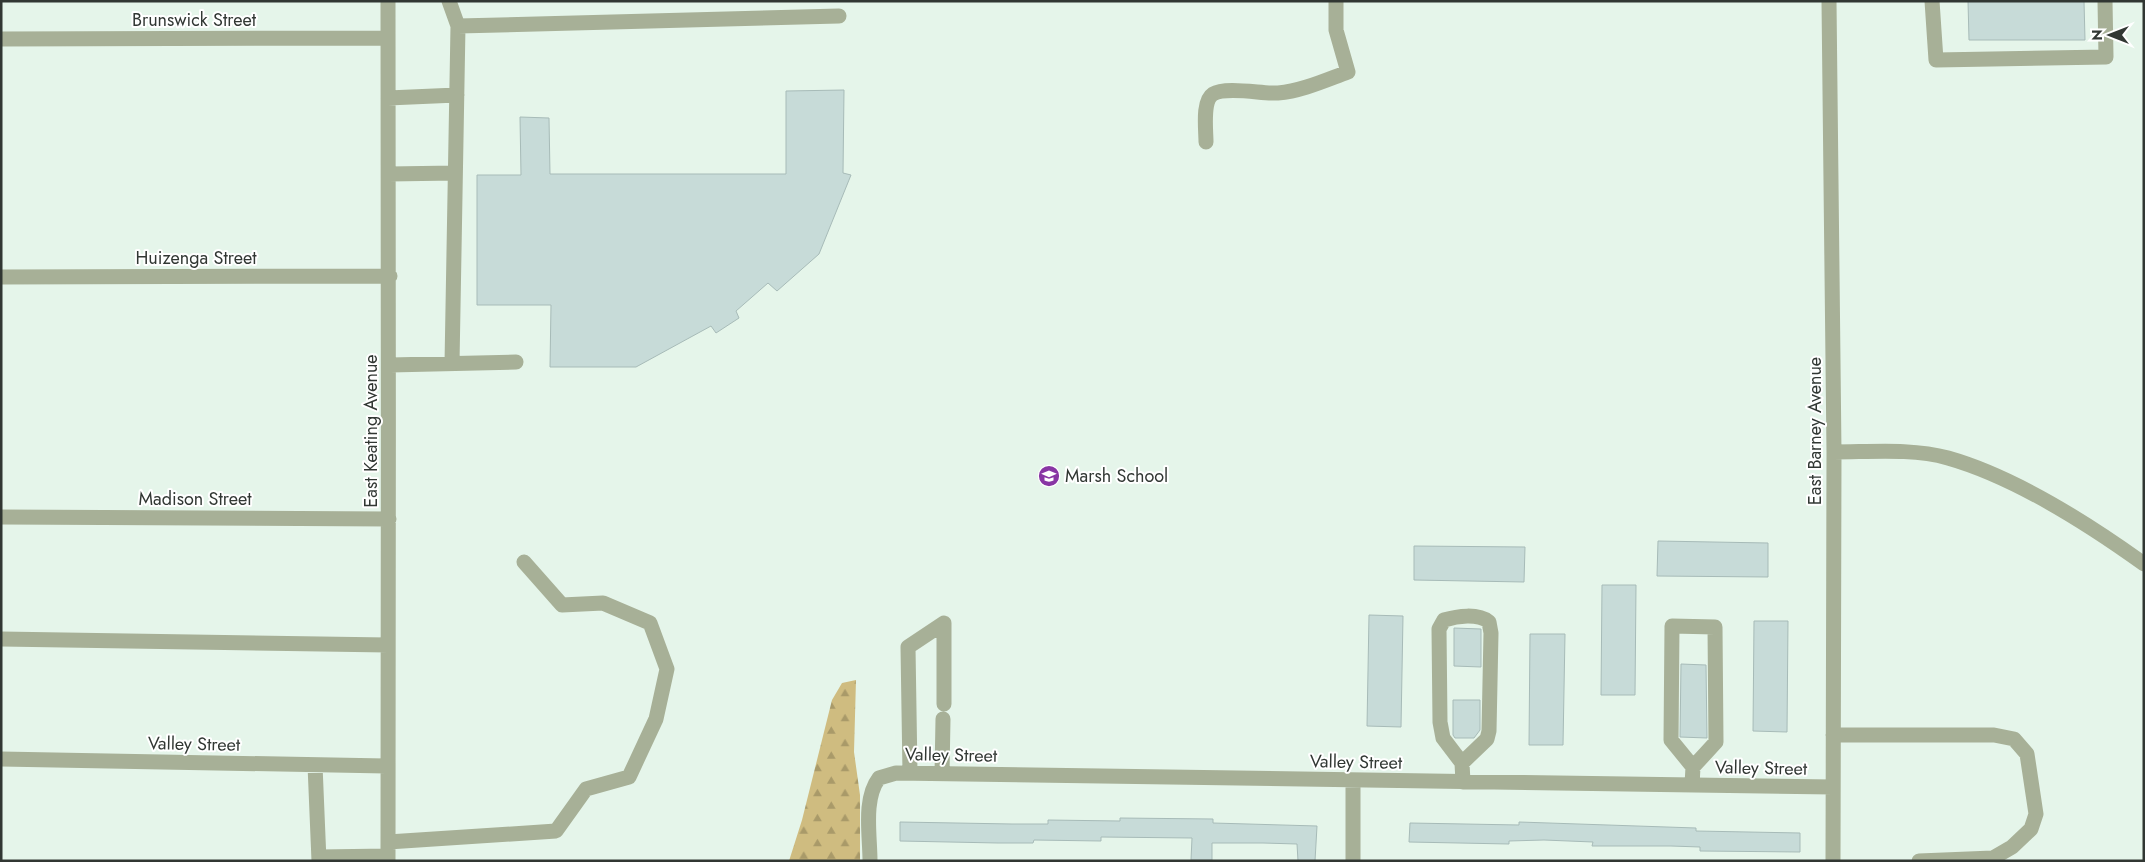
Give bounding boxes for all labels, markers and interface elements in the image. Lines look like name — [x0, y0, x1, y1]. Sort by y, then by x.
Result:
street label: Brunswick Street — [132, 7, 257, 33]
north arrow — [2085, 10, 2135, 60]
text: N — [2087, 29, 2107, 41]
street label: Huizenga Street — [136, 245, 257, 271]
street label: East Keating Avenue — [358, 354, 384, 508]
street label: East Barney Avenue — [1802, 357, 1828, 505]
place label: Marsh School — [1065, 463, 1168, 489]
school or university icon: Marsh School — [1037, 464, 1061, 488]
street label: Madison Street — [138, 486, 252, 512]
street label: Valley Street — [148, 730, 241, 758]
street label: Valley Street — [905, 741, 998, 769]
street label: Valley Street — [1310, 748, 1403, 776]
street label: Valley Street — [1715, 754, 1808, 782]

